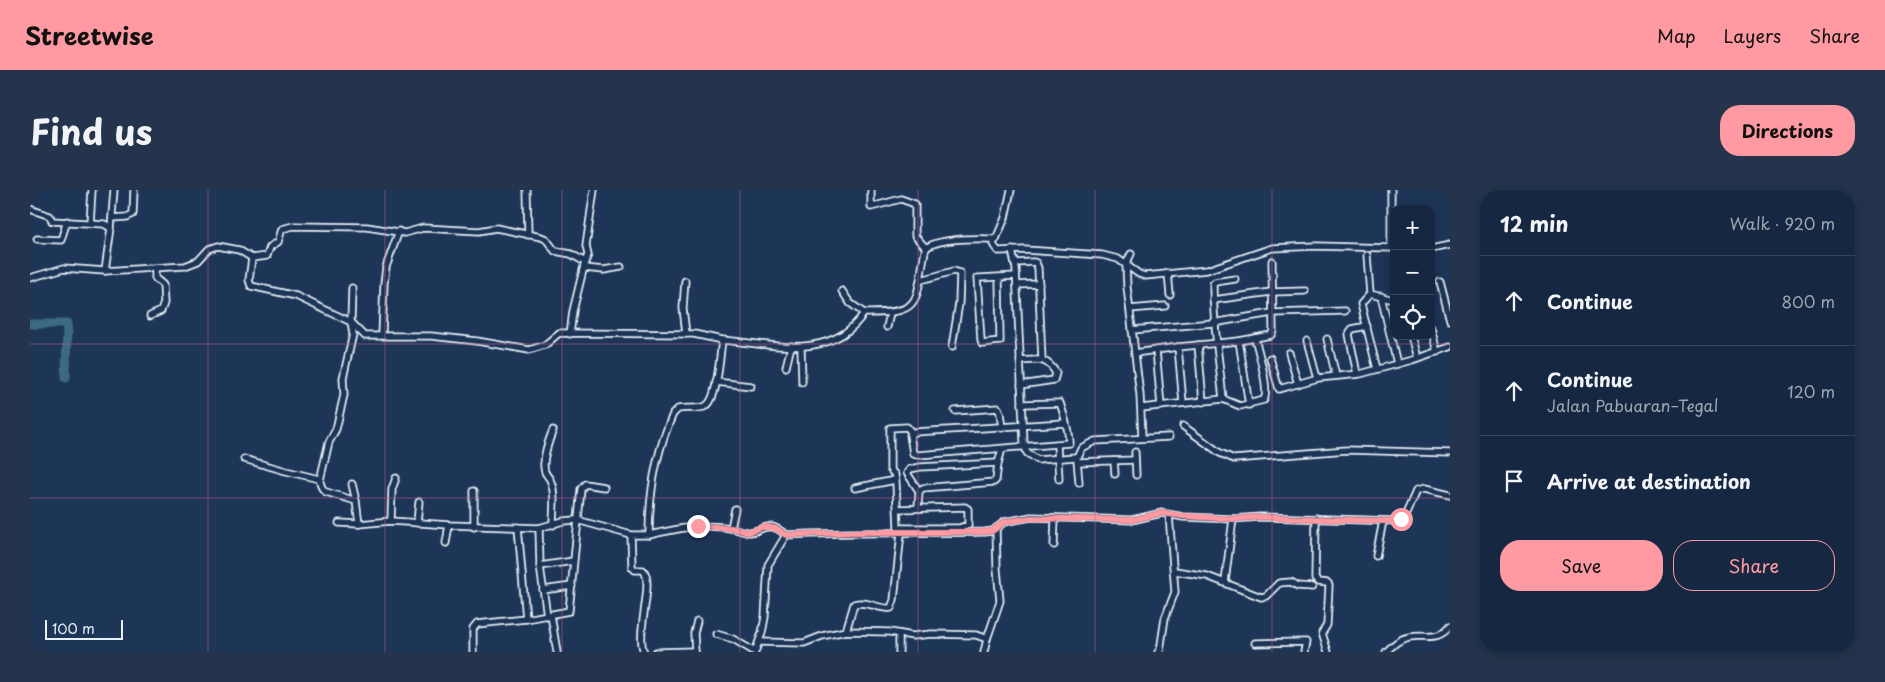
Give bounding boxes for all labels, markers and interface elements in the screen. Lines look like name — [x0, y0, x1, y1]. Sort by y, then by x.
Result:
text: Streetwise — [25, 17, 154, 53]
text: Map — [1657, 22, 1696, 49]
text: Layers — [1724, 22, 1781, 49]
text: Share — [1809, 22, 1860, 49]
text: Find us — [30, 104, 152, 157]
button: Directions — [1720, 105, 1855, 156]
map controls — [1390, 205, 1435, 340]
button: + — [1390, 205, 1435, 250]
text: 12 min — [1500, 207, 1569, 239]
text: Walk · 920 m — [1730, 211, 1835, 235]
button: − — [1390, 250, 1435, 295]
icon: ahead — [1500, 287, 1528, 315]
text: Continue — [1547, 287, 1633, 315]
text: 800 m — [1782, 289, 1835, 313]
button: locate — [1390, 295, 1435, 340]
text: Continue — [1547, 365, 1633, 393]
icon: ahead — [1500, 377, 1528, 405]
text: 120 m — [1788, 379, 1835, 403]
text: Jalan Pabuaran–Tegal — [1547, 393, 1718, 417]
icon: arrive — [1500, 467, 1528, 495]
text: Arrive at destination — [1547, 467, 1751, 495]
route start — [1390, 508, 1413, 531]
route end — [687, 515, 710, 538]
button: Save — [1500, 540, 1663, 591]
button: Share — [1673, 540, 1835, 591]
scale bar — [45, 617, 122, 640]
text: 100 m — [52, 618, 95, 639]

